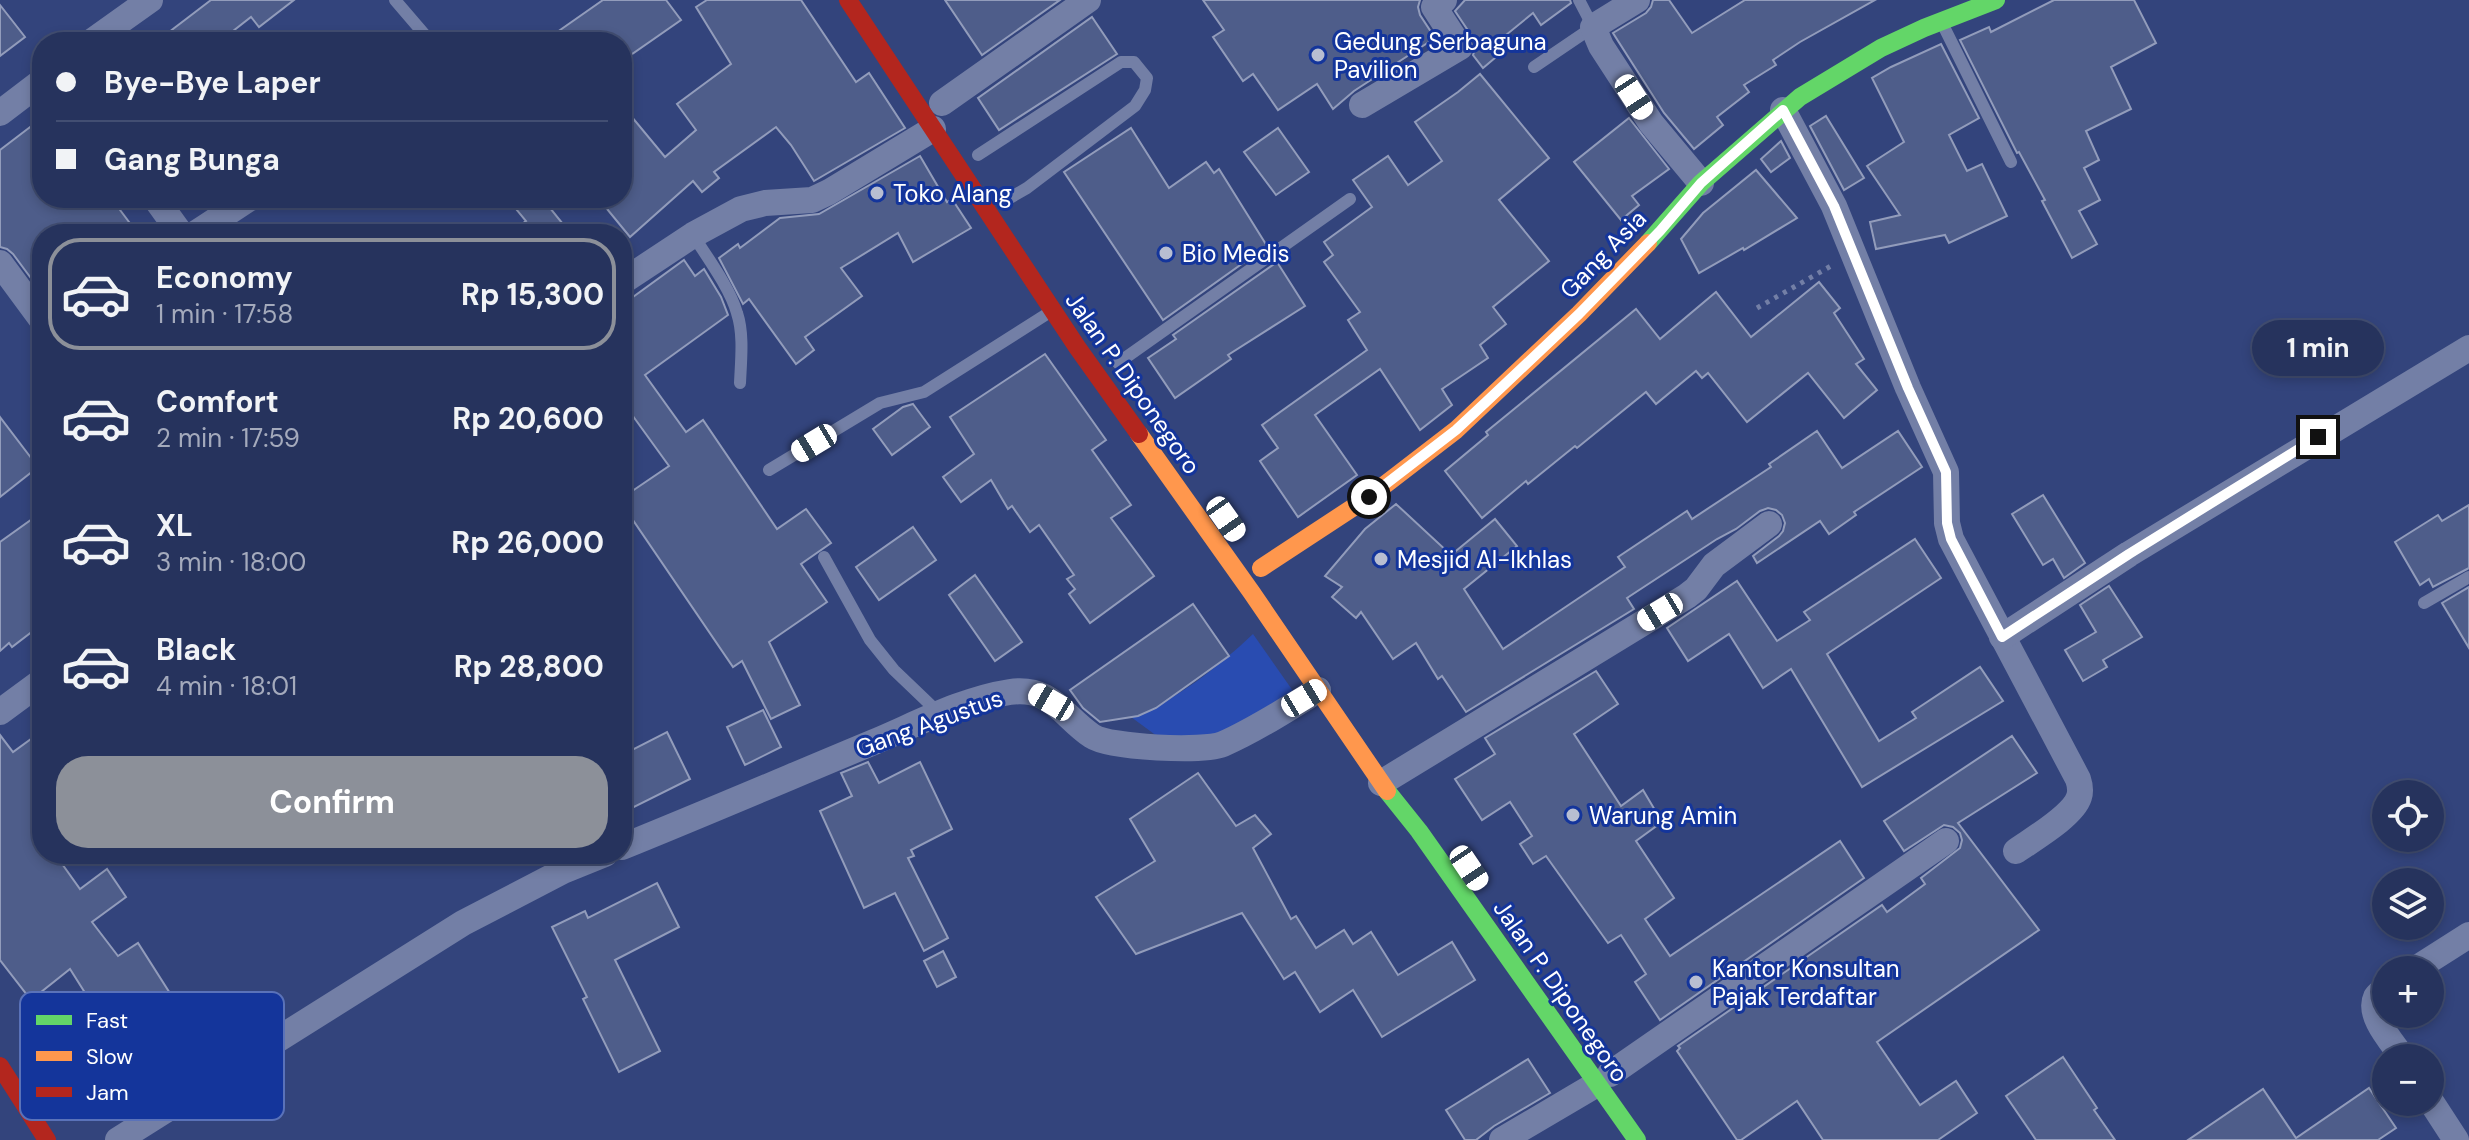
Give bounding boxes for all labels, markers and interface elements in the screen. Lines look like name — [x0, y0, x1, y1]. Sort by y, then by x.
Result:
place label: Gedung Serbaguna Pavilion — [1334, 26, 1547, 85]
marker: Gedung Serbaguna Pavilion — [1309, 46, 1327, 64]
text: Bye-Bye Laper — [104, 63, 321, 102]
car — [1611, 70, 1657, 124]
text: Gang Bunga — [104, 140, 280, 179]
place label: Toko Alang — [893, 178, 1012, 209]
marker: Toko Alang — [868, 184, 886, 202]
street label: Gang Asia — [1553, 203, 1653, 305]
place label: Bio Medis — [1182, 238, 1290, 269]
marker: Bio Medis — [1157, 244, 1175, 262]
icon: car — [60, 258, 132, 330]
text: Economy — [156, 258, 293, 297]
text: Rp 15,300 — [461, 275, 604, 314]
street label: Jalan P. Diponegoro — [1058, 286, 1208, 480]
text: 1 min · 17:58 — [156, 297, 293, 331]
callout: 1 min — [2252, 321, 2384, 377]
text: 1 min — [2286, 331, 2350, 365]
icon: car — [60, 382, 132, 454]
text: Comfort — [156, 382, 279, 421]
text: Rp 20,600 — [452, 399, 604, 438]
route end — [2300, 419, 2336, 455]
car — [787, 420, 841, 466]
text: 2 min · 17:59 — [156, 421, 300, 455]
route start — [1351, 479, 1387, 515]
car — [1202, 492, 1250, 546]
icon: car — [60, 506, 132, 578]
text: XL — [156, 506, 193, 545]
text: Rp 26,000 — [451, 523, 604, 562]
place label: Mesjid Al-Ikhlas — [1397, 544, 1572, 575]
text: 3 min · 18:00 — [156, 545, 306, 579]
marker: Mesjid Al-Ikhlas — [1372, 550, 1390, 568]
car — [1633, 589, 1687, 635]
icon: car — [60, 630, 132, 702]
text: Black — [156, 630, 236, 669]
text: Rp 28,800 — [454, 647, 604, 686]
text: 4 min · 18:01 — [156, 669, 297, 703]
car — [1277, 675, 1331, 721]
car — [1024, 680, 1078, 724]
street label: Gang Agustus — [851, 682, 1007, 764]
button: Confirm — [56, 756, 608, 848]
map controls — [2372, 780, 2444, 1116]
button: locate — [2372, 780, 2444, 852]
place label: Warung Amin — [1589, 800, 1737, 831]
marker: Warung Amin — [1564, 806, 1582, 824]
car — [1446, 841, 1492, 895]
button: layers — [2372, 868, 2444, 940]
street label: Jalan P. Diponegoro — [1486, 894, 1636, 1088]
place label: Kantor Konsultan Pajak Terdaftar — [1712, 953, 1900, 1012]
button: + — [2372, 956, 2444, 1028]
marker: Kantor Konsultan Pajak Terdaftar — [1687, 973, 1705, 991]
legend — [20, 992, 284, 1120]
text: Fast — [86, 1006, 128, 1035]
text: Slow — [86, 1042, 133, 1071]
button: − — [2372, 1044, 2444, 1116]
text: Jam — [86, 1078, 129, 1107]

